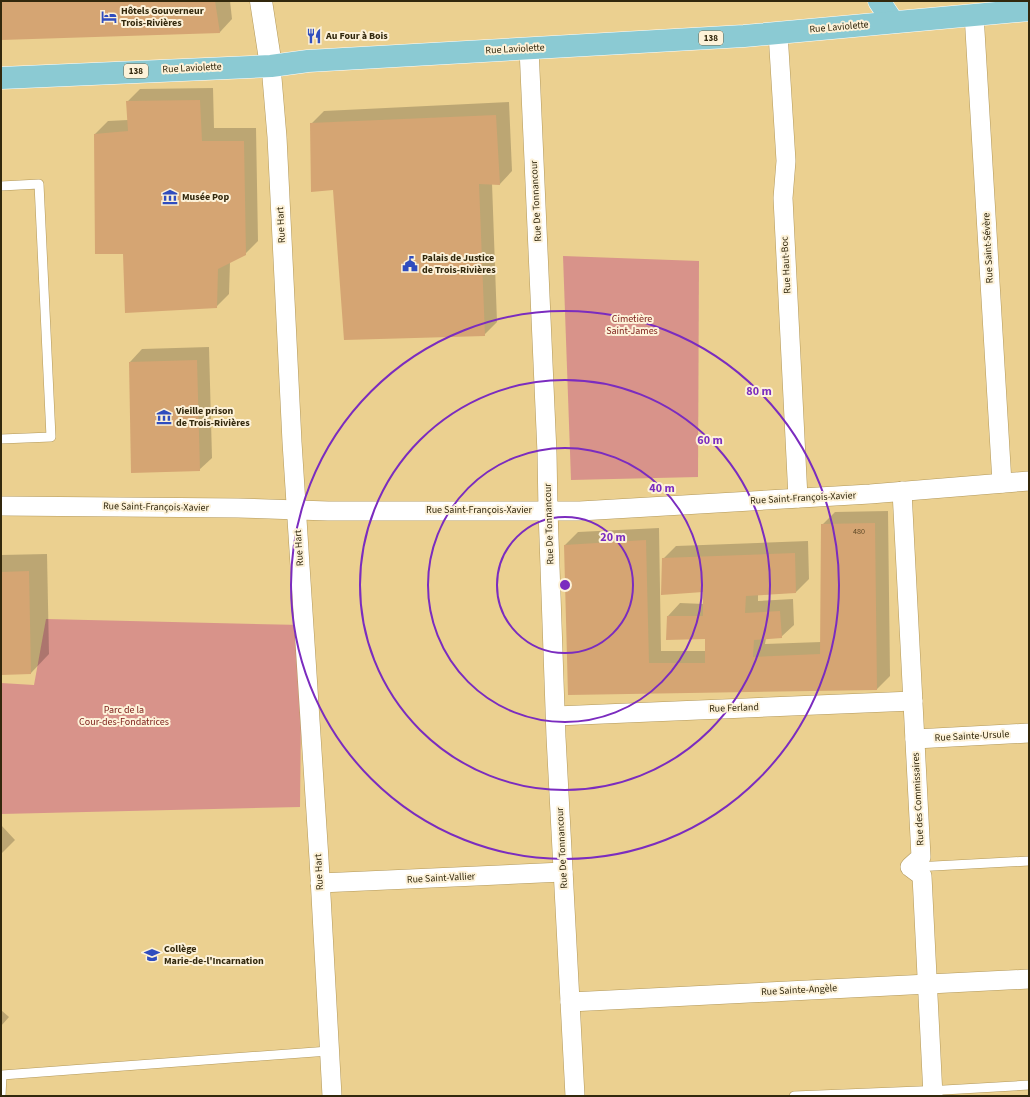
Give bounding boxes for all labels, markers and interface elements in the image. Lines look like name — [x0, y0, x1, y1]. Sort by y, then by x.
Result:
place label: Hôtels Gouverneur Trois-Rivières — [121, 4, 204, 30]
hotel icon: Hôtels Gouverneur Trois-Rivières — [100, 8, 118, 26]
street label: Rue Laviolette — [809, 17, 869, 37]
restaurant icon: Au Four à Bois — [305, 27, 323, 45]
place label: Au Four à Bois — [325, 29, 388, 43]
road number: 138 — [699, 31, 723, 45]
street label: Rue Laviolette — [485, 40, 545, 58]
street label: Rue Laviolette — [162, 59, 222, 77]
road number: 138 — [124, 64, 148, 78]
street label: Rue De Tonnancour — [527, 159, 545, 242]
museum icon: Musée Pop — [161, 188, 179, 206]
place label: Musée Pop — [182, 190, 229, 204]
street label: Rue Hart — [273, 206, 289, 244]
street label: Rue Saint-Sévère — [979, 212, 997, 284]
street label: Rue Haut-Boc — [777, 236, 794, 294]
place label: Palais de Justice de Trois-Rivières — [422, 251, 496, 277]
public building icon: Palais de Justice de Trois-Rivières — [401, 255, 419, 273]
park label: Cimetière Saint-James — [606, 312, 658, 338]
text: 80 m — [746, 383, 772, 400]
place label: Vieille prison de Trois-Rivières — [175, 404, 250, 430]
museum icon: Vieille prison de Trois-Rivières — [155, 408, 173, 426]
text: 60 m — [697, 432, 723, 449]
text: 40 m — [649, 480, 675, 497]
street label: Rue De Tonnancour — [541, 483, 557, 565]
street label: Rue Saint-François-Xavier — [750, 488, 857, 508]
street label: Rue Saint-François-Xavier — [103, 499, 210, 515]
street label: Rue Saint-François-Xavier — [426, 503, 533, 517]
house number: 480 — [853, 526, 865, 537]
street label: Rue Hart — [291, 529, 307, 567]
text: 20 m — [600, 529, 626, 546]
centre of rings — [558, 578, 572, 592]
street label: Rue Ferland — [709, 700, 759, 716]
park label: Parc de la Cour-des-Fondatrices — [79, 703, 169, 729]
street label: Rue Sainte-Ursule — [934, 727, 1010, 745]
street label: Rue des Commissaires — [909, 752, 927, 846]
street label: Rue De Tonnancour — [553, 806, 571, 889]
street label: Rue Hart — [311, 853, 327, 891]
street label: Rue Saint-Vallier — [406, 869, 476, 887]
place label: Collège Marie-de-l'Incarnation — [164, 942, 264, 968]
school or university icon: Collège Marie-de-l'Incarnation — [143, 946, 161, 964]
street label: Rue Sainte-Angèle — [761, 981, 837, 999]

